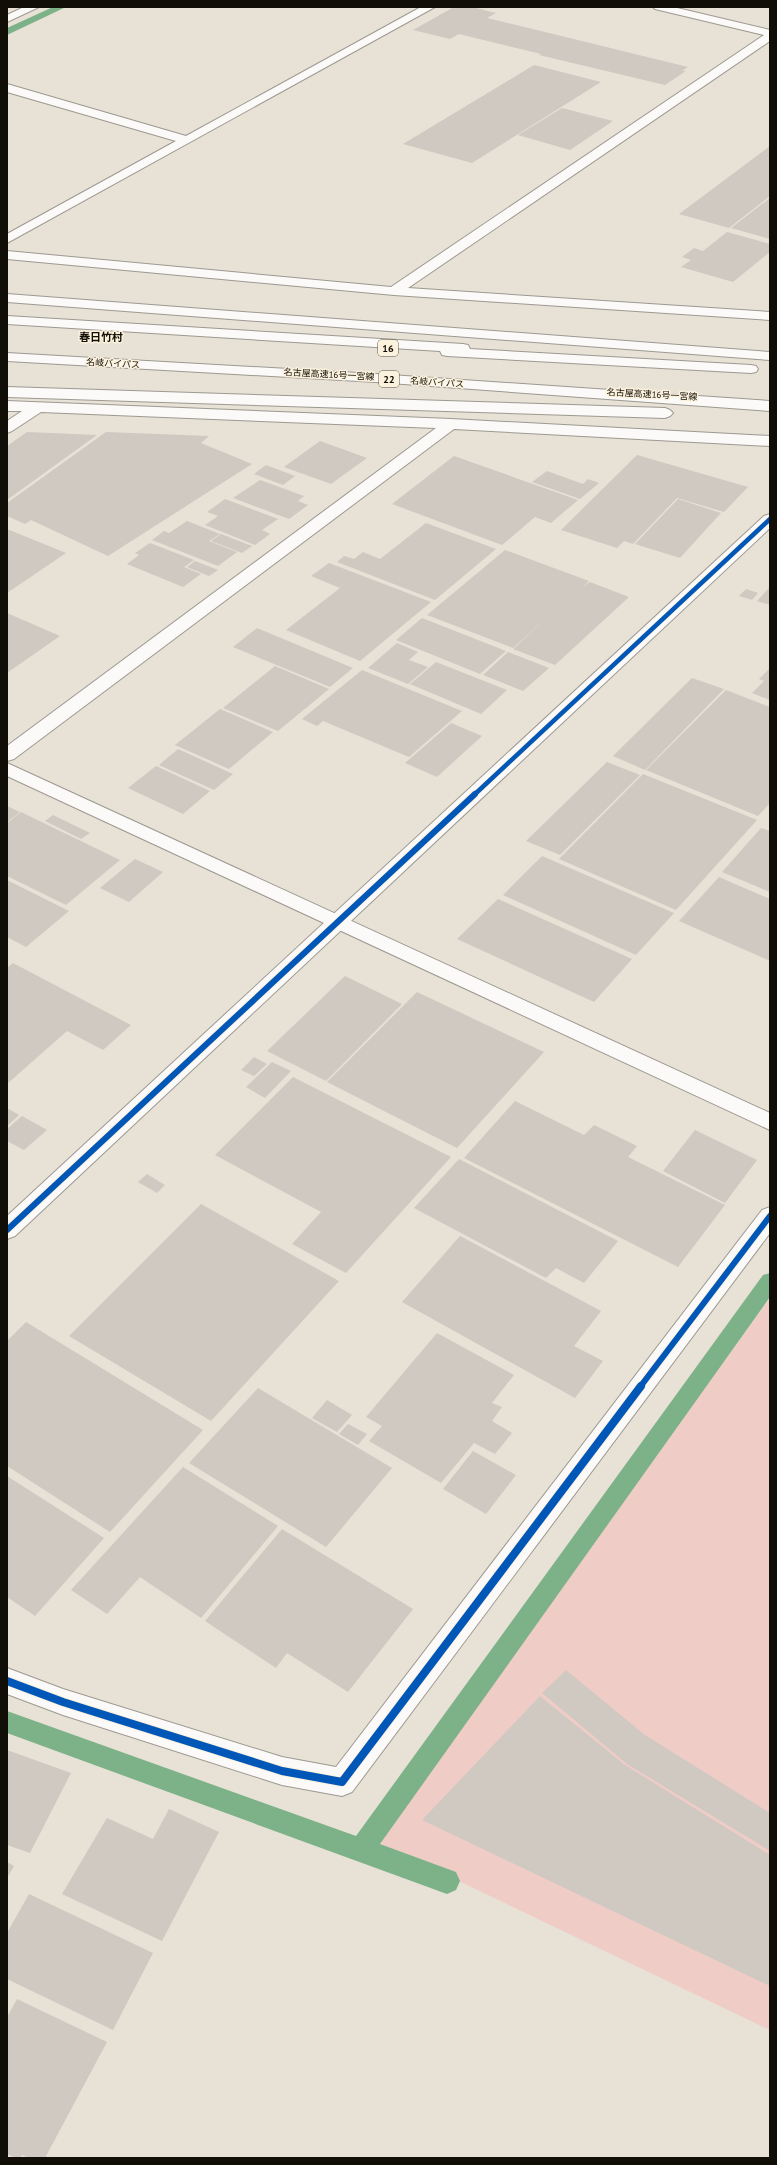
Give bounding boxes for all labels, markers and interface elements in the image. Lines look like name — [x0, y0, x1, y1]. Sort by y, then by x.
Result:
district label: 春日竹村 — [79, 330, 123, 344]
road number: 16 — [378, 340, 398, 356]
street label: 名岐バイパス — [86, 356, 140, 370]
street label: 名古屋高速16号一宮線 — [283, 366, 376, 382]
road number: 22 — [379, 371, 399, 387]
street label: 名岐バイパス — [410, 375, 464, 389]
street label: 名古屋高速16号一宮線 — [606, 386, 699, 402]

